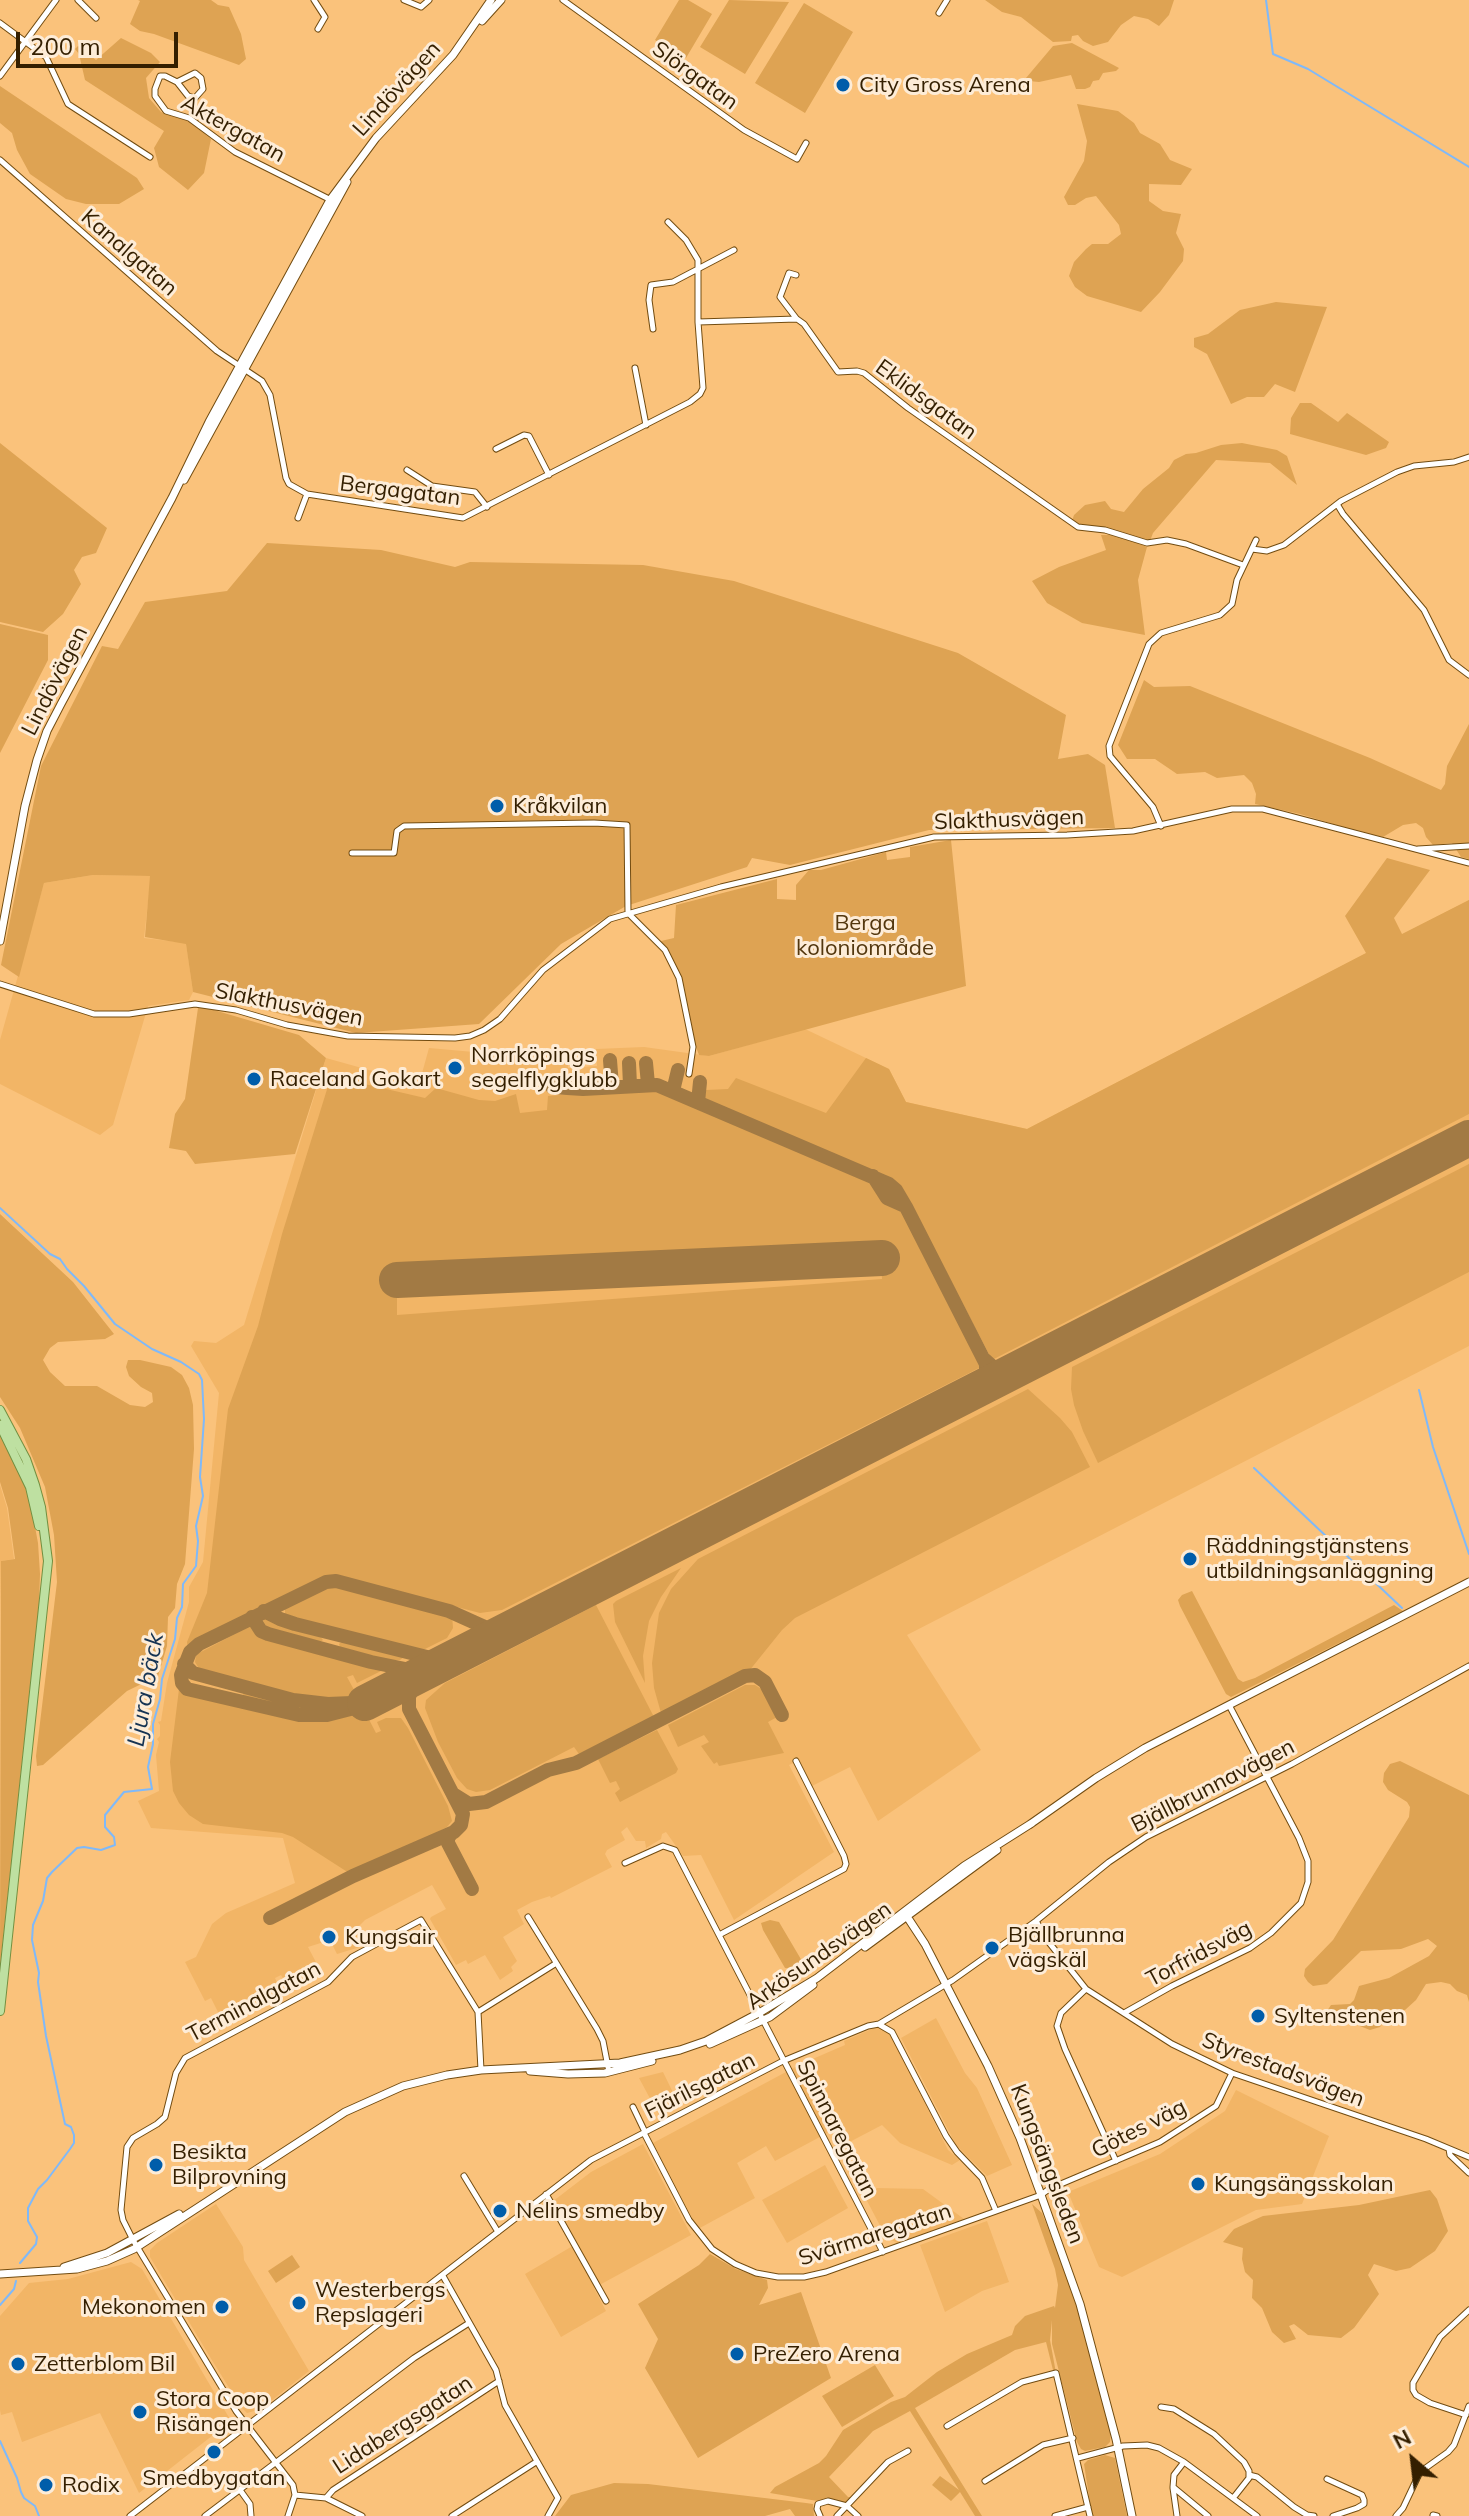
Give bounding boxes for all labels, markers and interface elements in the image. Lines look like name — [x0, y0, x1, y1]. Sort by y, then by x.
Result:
scale bar — [20, 16, 182, 66]
text: 200 m — [30, 31, 101, 61]
street label: Lindövägen — [347, 36, 447, 142]
street label: Slörgatan — [647, 36, 743, 116]
place label: City Gross Arena — [859, 72, 1031, 98]
marker: City Gross Arena — [834, 76, 852, 94]
street label: Aktergatan — [176, 90, 290, 168]
street label: Kanalgatan — [76, 204, 182, 302]
street label: Eklidsgatan — [870, 354, 982, 446]
street label: Bergagatan — [338, 470, 462, 512]
street label: Lindövägen — [16, 622, 94, 740]
place label: Kråkvilan — [513, 793, 607, 819]
marker: Kråkvilan — [488, 797, 506, 815]
street label: Slakthusvägen — [933, 804, 1085, 836]
park label: Berga koloniområde — [796, 910, 934, 962]
street label: Slakthusvägen — [213, 978, 365, 1032]
place label: Norrköpings segelflygklubb — [471, 1042, 617, 1094]
marker: Norrköpings segelflygklubb — [446, 1059, 464, 1077]
place label: Raceland Gokart — [270, 1066, 441, 1092]
marker: Raceland Gokart — [245, 1070, 263, 1088]
place label: Räddningstjänstens utbildningsanläggning — [1206, 1533, 1434, 1584]
marker: Räddningstjänstens utbildningsanläggning — [1181, 1550, 1199, 1568]
water label: Ljura bäck — [122, 1631, 170, 1749]
street label: Bjällbrunnavägen — [1127, 1733, 1299, 1839]
street label: Arkösundsvägen — [741, 1896, 897, 2016]
street label: Torfridsväg — [1142, 1915, 1256, 1993]
place label: Bjällbrunna vägskäl — [1008, 1922, 1125, 1974]
place label: Kungsair — [345, 1924, 435, 1950]
marker: Kungsair — [320, 1928, 338, 1946]
marker: Bjällbrunna vägskäl — [983, 1939, 1001, 1957]
street label: Terminalgatan — [183, 1956, 325, 2048]
place label: Syltenstenen — [1274, 2003, 1405, 2029]
marker: Syltenstenen — [1249, 2007, 1267, 2025]
street label: Styrestadsvägen — [1198, 2027, 1368, 2113]
street label: Fjärilsgatan — [640, 2047, 760, 2125]
street label: Spinnaregatan — [791, 2056, 883, 2202]
street label: Kungsängsleden — [1004, 2080, 1090, 2248]
street label: Götes väg — [1087, 2094, 1191, 2164]
place label: Besikta Bilprovning — [172, 2139, 287, 2190]
marker: Besikta Bilprovning — [147, 2156, 165, 2174]
place label: Kungsängsskolan — [1214, 2171, 1394, 2197]
marker: Kungsängsskolan — [1189, 2175, 1207, 2193]
place label: Nelins smedby — [516, 2198, 665, 2224]
street label: Svärmaregatan — [795, 2198, 955, 2272]
marker: Nelins smedby — [491, 2202, 509, 2220]
place label: Westerbergs Repslageri — [315, 2277, 446, 2328]
place label: Mekonomen — [82, 2294, 206, 2320]
marker: Westerbergs Repslageri — [290, 2294, 308, 2312]
marker: Mekonomen — [213, 2298, 231, 2316]
place label: PreZero Arena — [753, 2341, 900, 2367]
marker: PreZero Arena — [728, 2345, 746, 2363]
place label: Zetterblom Bil — [34, 2351, 175, 2377]
marker: Zetterblom Bil — [9, 2355, 27, 2373]
street label: Lidabergsgatan — [328, 2370, 478, 2480]
place label: Stora Coop Risängen — [156, 2386, 269, 2438]
marker: Stora Coop Risängen — [131, 2403, 149, 2421]
north arrow — [1373, 2420, 1453, 2500]
text: N — [1388, 2423, 1416, 2455]
marker: Smedbygatan — [205, 2443, 223, 2461]
place label: Smedbygatan — [142, 2465, 286, 2491]
place label: Rodix — [62, 2472, 120, 2498]
marker: Rodix — [37, 2476, 55, 2494]

